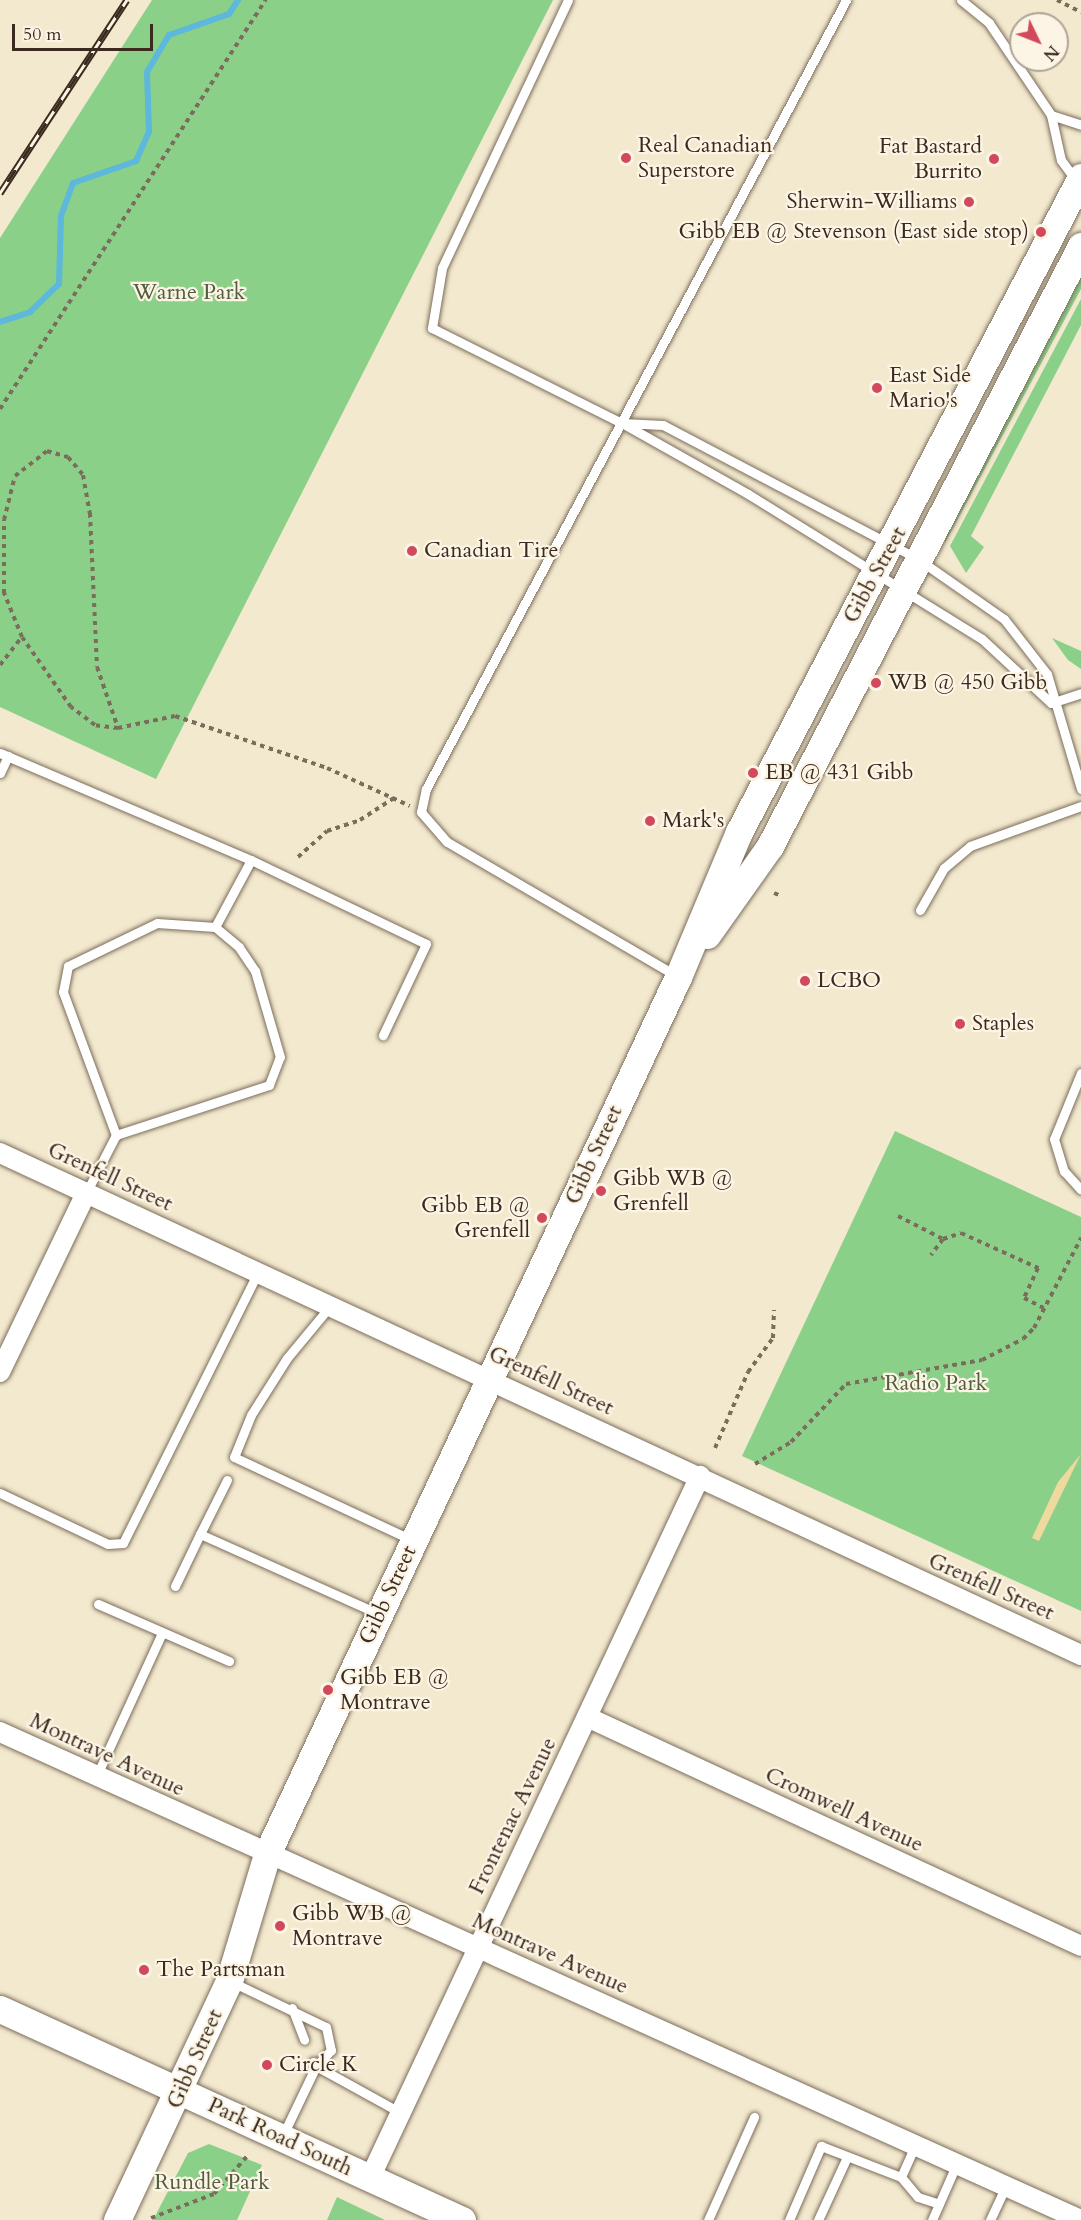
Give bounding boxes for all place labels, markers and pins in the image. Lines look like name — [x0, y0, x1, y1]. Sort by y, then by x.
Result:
place label: Real Canadian Superstore — [638, 132, 772, 184]
place label: Fat Bastard Burrito — [879, 133, 982, 184]
marker: Real Canadian Superstore — [619, 151, 633, 165]
marker: Fat Bastard Burrito — [987, 152, 1001, 166]
place label: Sherwin-Williams — [786, 189, 957, 215]
marker: Sherwin-Williams — [962, 195, 976, 209]
place label: Gibb EB @ Stevenson (East side stop) — [679, 219, 1029, 245]
marker: Gibb EB @ Stevenson (East side stop) — [1034, 225, 1048, 239]
place label: East Side Mario's — [889, 362, 971, 414]
marker: East Side Mario's — [870, 381, 884, 395]
place label: Canadian Tire — [424, 538, 558, 564]
marker: Canadian Tire — [405, 544, 419, 558]
place label: WB @ 450 Gibb — [888, 670, 1047, 696]
marker: WB @ 450 Gibb — [869, 676, 883, 690]
place label: EB @ 431 Gibb — [765, 760, 914, 786]
marker: EB @ 431 Gibb — [746, 766, 760, 780]
place label: Mark's — [662, 808, 724, 834]
marker: Mark's — [643, 814, 657, 828]
place label: LCBO — [817, 968, 881, 994]
marker: LCBO — [798, 974, 812, 988]
place label: Staples — [972, 1011, 1034, 1037]
marker: Staples — [953, 1017, 967, 1031]
place label: Gibb WB @ Grenfell — [613, 1165, 733, 1216]
marker: Gibb WB @ Grenfell — [594, 1184, 608, 1198]
place label: Gibb EB @ Grenfell — [421, 1192, 530, 1244]
marker: Gibb EB @ Grenfell — [535, 1211, 549, 1225]
place label: Gibb EB @ Montrave — [340, 1664, 449, 1716]
marker: Gibb EB @ Montrave — [321, 1683, 335, 1697]
place label: Gibb WB @ Montrave — [292, 1900, 412, 1952]
marker: Gibb WB @ Montrave — [273, 1919, 287, 1933]
place label: The Partsman — [156, 1957, 286, 1983]
marker: The Partsman — [137, 1963, 151, 1977]
place label: Circle K — [279, 2052, 358, 2078]
marker: Circle K — [260, 2058, 274, 2072]

